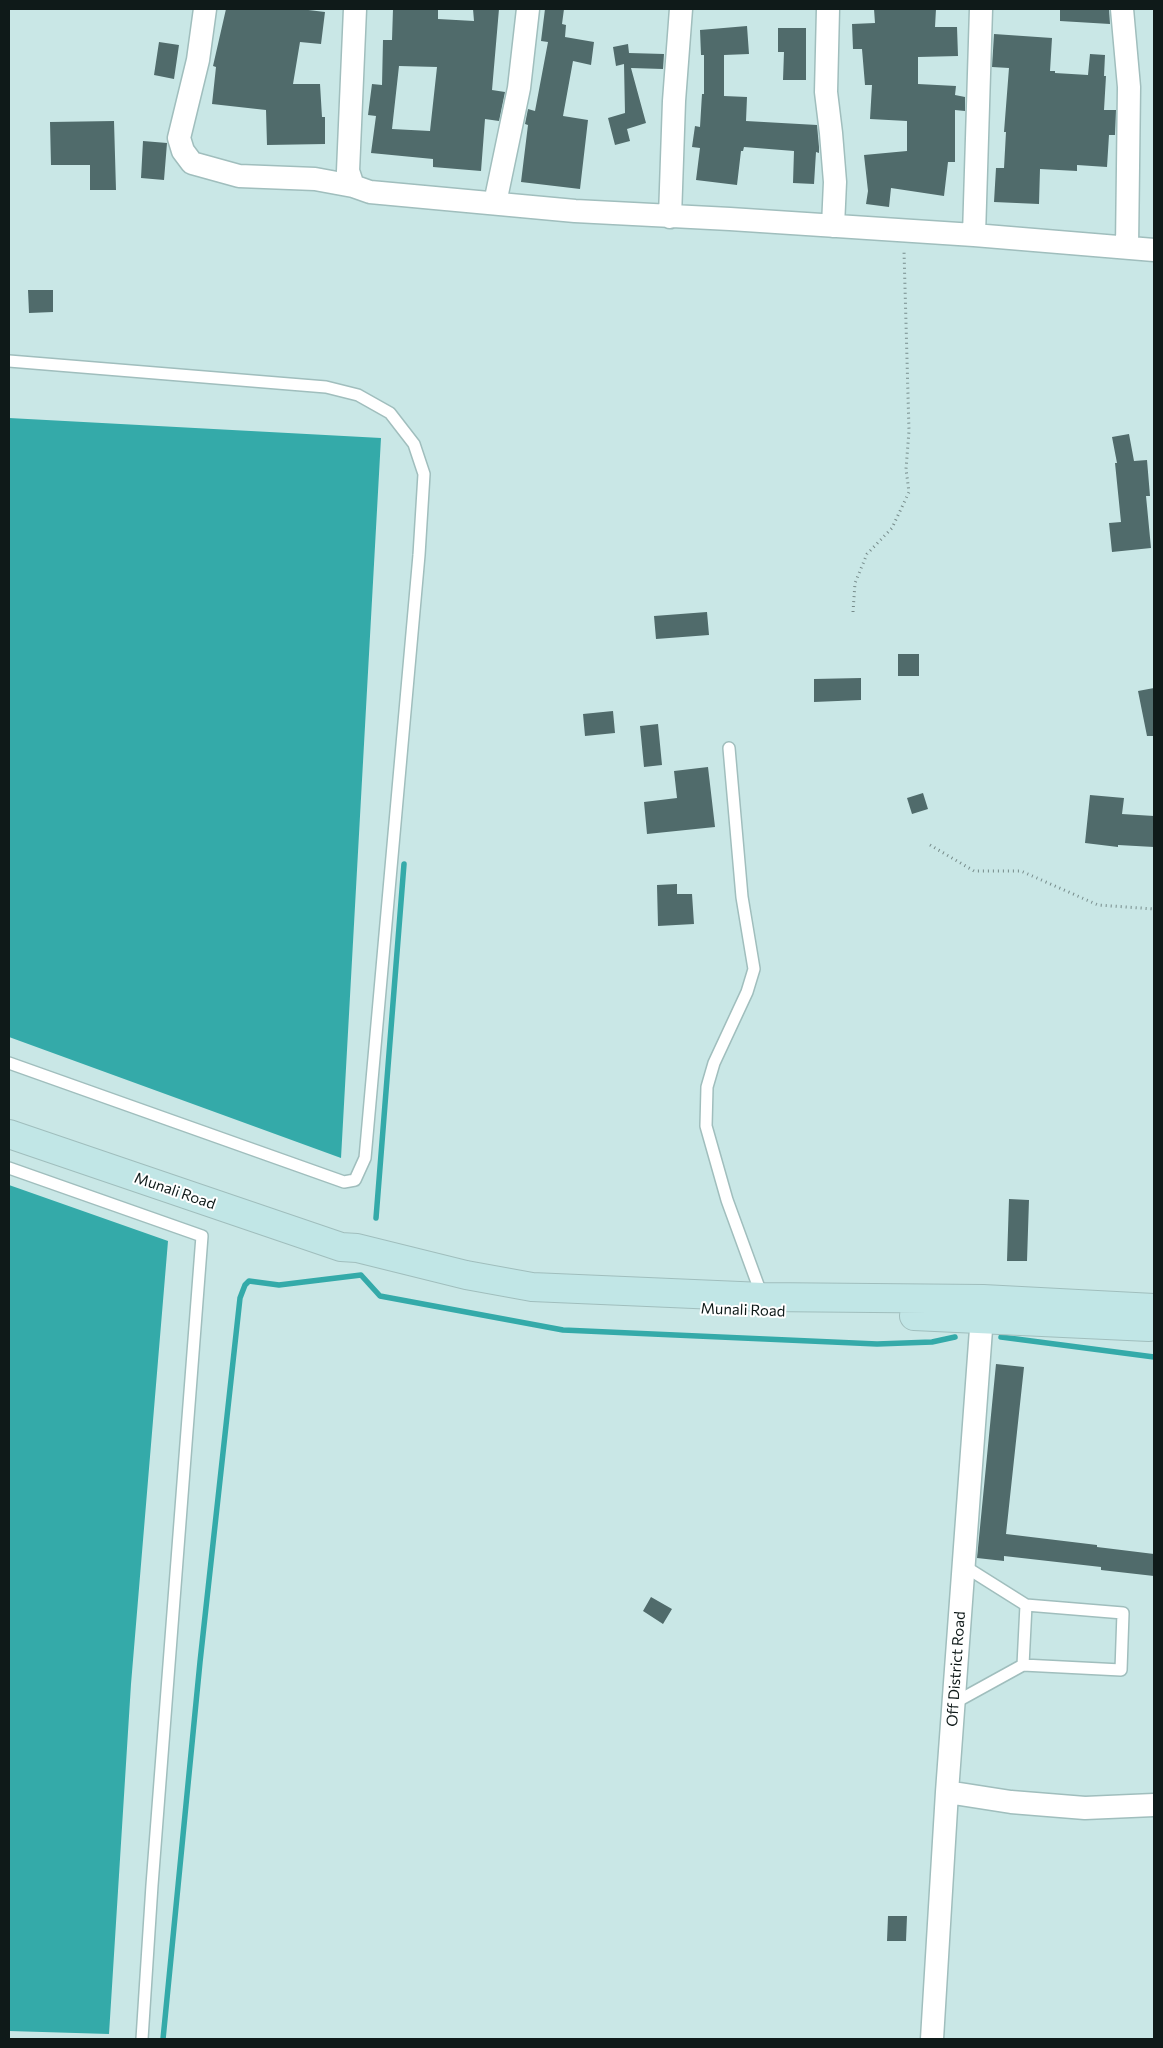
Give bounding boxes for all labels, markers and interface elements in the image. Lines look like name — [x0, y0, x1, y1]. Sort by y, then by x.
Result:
street label: Munali Road — [132, 1169, 218, 1213]
street label: Munali Road — [700, 1300, 786, 1320]
street label: Off District Road — [943, 1611, 969, 1727]

